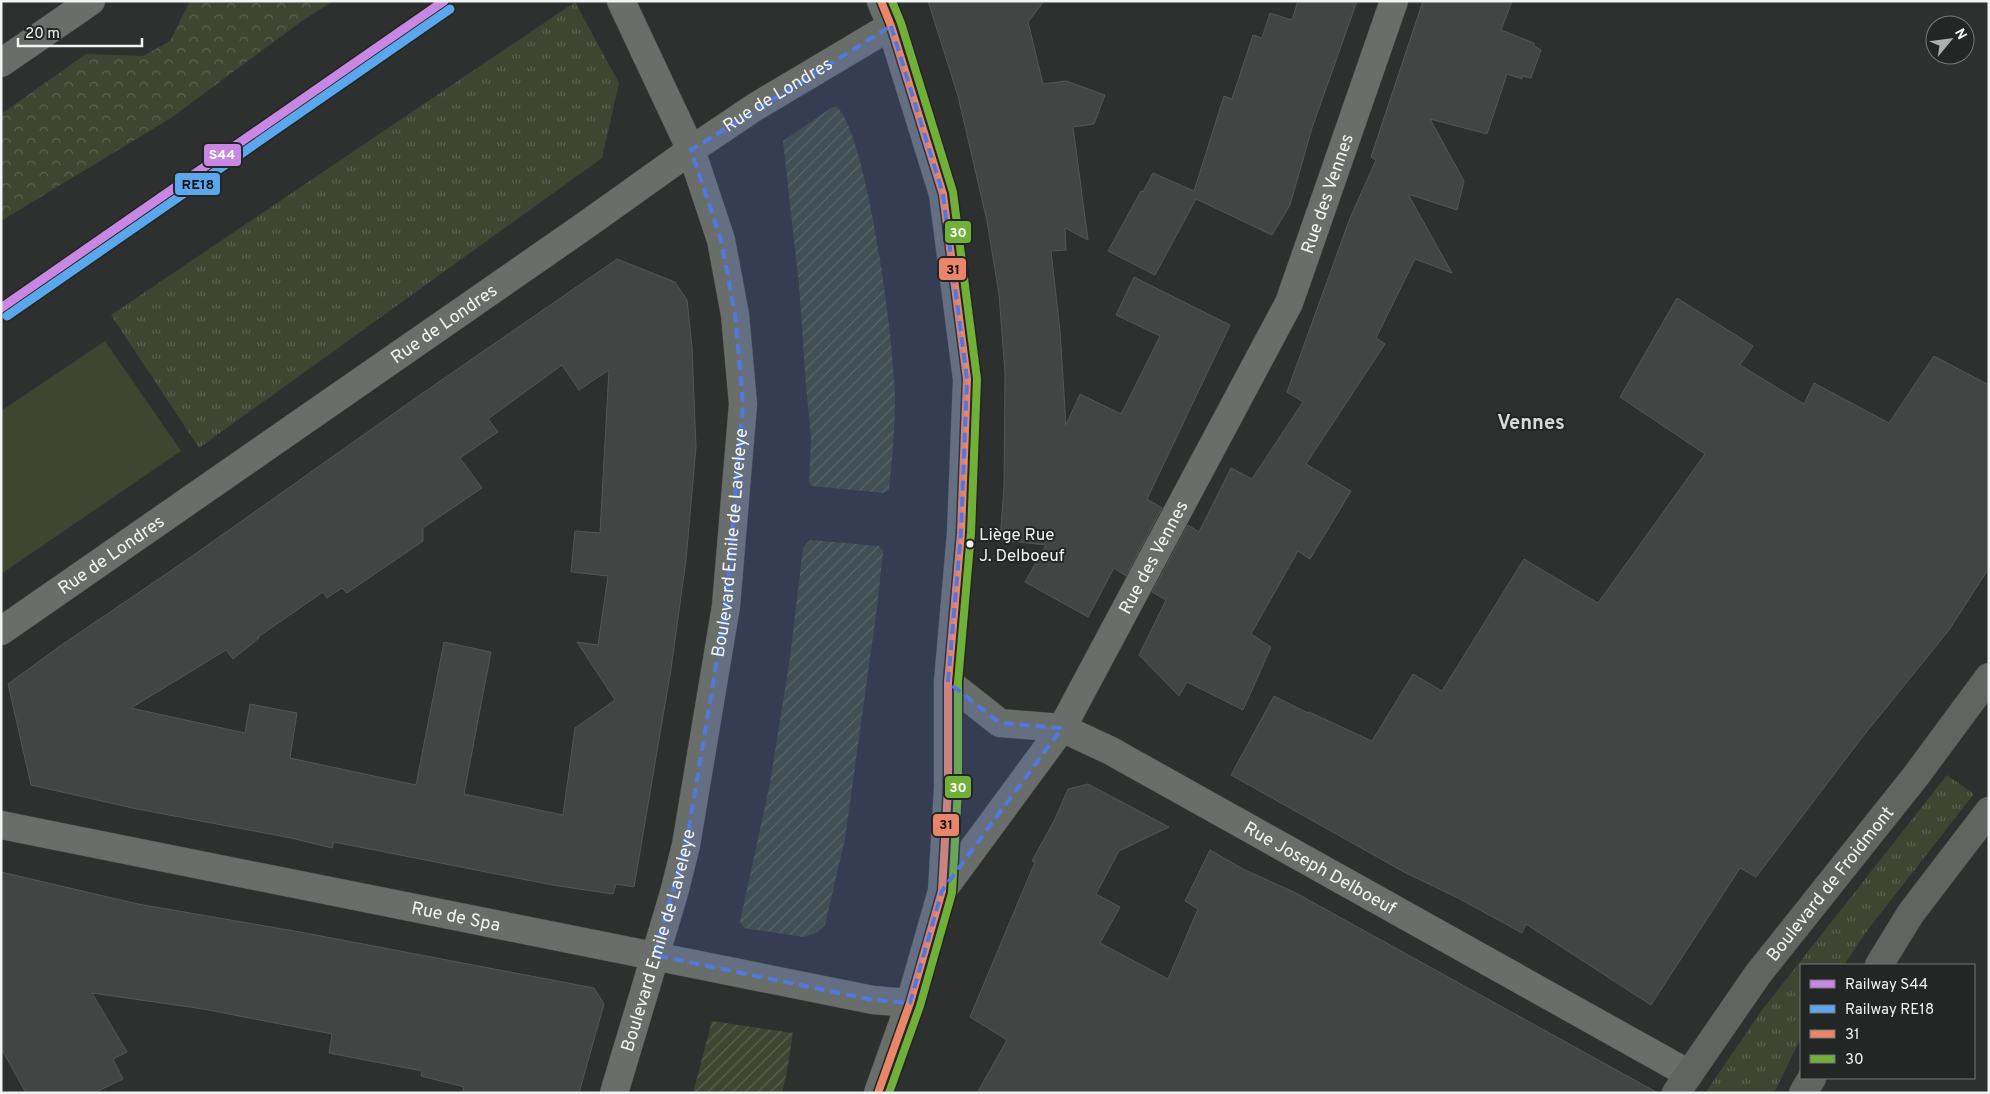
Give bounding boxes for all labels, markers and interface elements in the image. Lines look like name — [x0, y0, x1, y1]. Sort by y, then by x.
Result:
scale bar — [18, 15, 141, 47]
north arrow — [1925, 15, 1975, 65]
text: 20 m — [25, 25, 60, 44]
text: N — [1950, 26, 1970, 43]
street label: Rue de Londres — [719, 53, 837, 138]
street label: Rue des Vennes — [1297, 131, 1360, 257]
line badge: S44 — [203, 143, 242, 167]
text: S44 — [209, 147, 235, 164]
line badge: RE18 — [174, 172, 221, 196]
text: RE18 — [182, 177, 214, 194]
line badge: 30 — [944, 220, 972, 244]
text: 30 — [949, 225, 967, 242]
line badge: 31 — [938, 257, 967, 281]
text: 31 — [946, 262, 960, 279]
street label: Rue de Londres — [387, 280, 502, 370]
district label: Vennes — [1497, 411, 1565, 437]
street label: Boulevard Emile de Laveleye — [708, 427, 754, 659]
street label: Rue des Vennes — [1115, 497, 1194, 619]
street label: Rue de Londres — [54, 511, 170, 601]
place label: Liège Rue J. Delboeuf — [979, 525, 1065, 568]
marker: Liège Rue J. Delboeuf — [965, 539, 975, 549]
line badge: 30 — [944, 775, 972, 799]
text: 30 — [949, 780, 967, 797]
street label: Boulevard de Froidmont — [1762, 802, 1900, 967]
line badge: 31 — [932, 813, 960, 837]
text: 31 — [939, 817, 953, 834]
street label: Rue Joseph Delboeuf — [1239, 817, 1400, 921]
street label: Boulevard Emile de Laveleye — [617, 828, 701, 1055]
street label: Rue de Spa — [409, 898, 502, 938]
legend — [1800, 964, 1975, 1079]
text: Railway S44 — [1845, 976, 1928, 995]
text: Railway RE18 — [1845, 1001, 1934, 1020]
text: 31 — [1845, 1026, 1860, 1045]
text: 30 — [1845, 1051, 1864, 1070]

